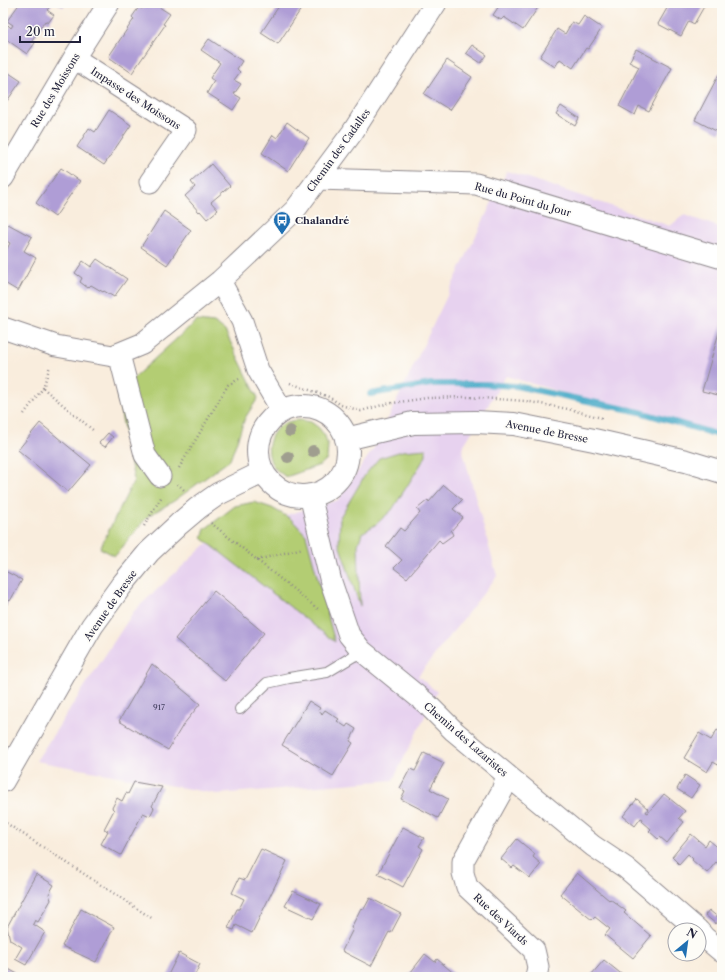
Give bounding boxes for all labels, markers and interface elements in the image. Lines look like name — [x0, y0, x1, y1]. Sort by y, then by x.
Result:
scale bar — [20, 18, 80, 44]
text: 20 m — [26, 24, 55, 39]
street label: Rue des Moissons — [28, 51, 83, 130]
street label: Impasse des Moissons — [88, 64, 183, 132]
street label: Chemin des Cadalles — [304, 106, 373, 194]
street label: Rue du Point du Jour — [473, 180, 573, 220]
bus stop icon: Chalandré — [272, 210, 292, 235]
place label: Chalandré — [295, 214, 349, 227]
street label: Avenue de Bresse — [504, 417, 590, 446]
street label: Avenue de Bresse — [81, 567, 140, 644]
street label: Chemin des Lazaristes — [421, 699, 510, 779]
house number: 917 — [153, 702, 165, 712]
street label: Rue des Viards — [471, 891, 531, 948]
north arrow — [667, 922, 707, 962]
text: N — [684, 925, 700, 942]

